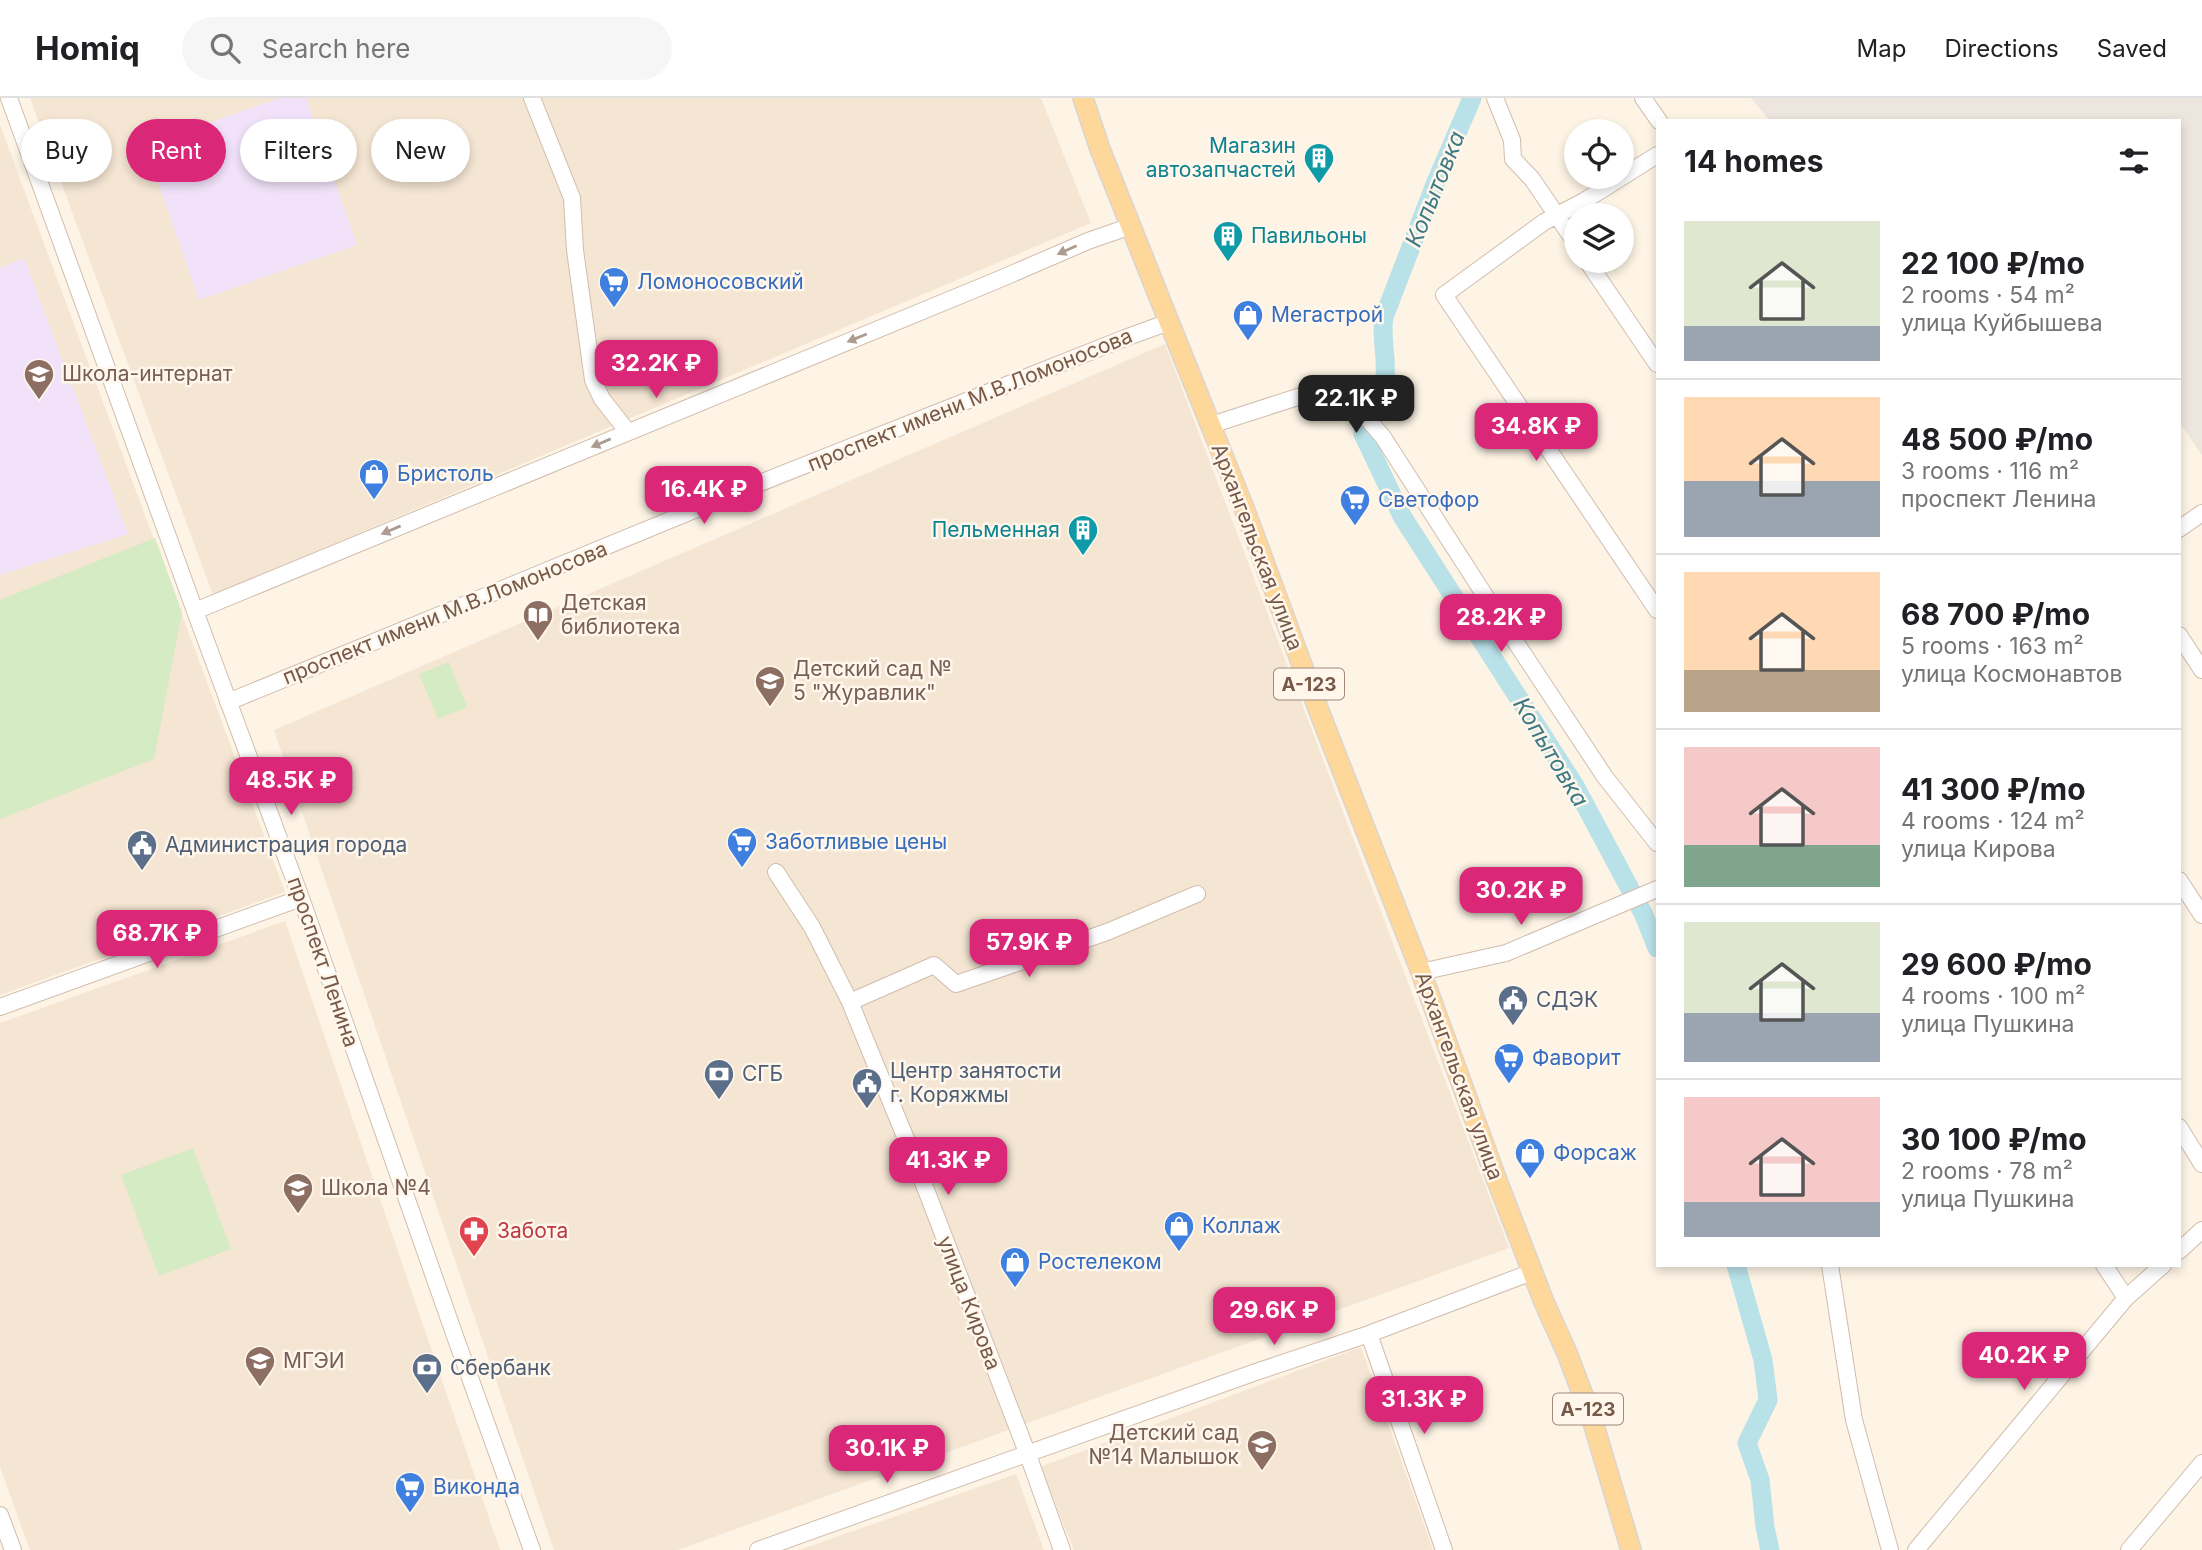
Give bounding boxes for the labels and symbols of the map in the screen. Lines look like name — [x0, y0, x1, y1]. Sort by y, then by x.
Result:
water label: Копытовка — [1399, 127, 1471, 251]
place label: Магазин автозапчастей — [1146, 133, 1296, 182]
building icon: Магазин автозапчастей — [1302, 141, 1336, 185]
building icon: Павильоны — [1211, 219, 1245, 263]
place label: Павильоны — [1251, 223, 1367, 248]
one-way arrow — [1057, 244, 1077, 256]
supermarket icon: Ломоносовский — [597, 265, 631, 309]
place label: Ломоносовский — [637, 269, 804, 294]
shop icon: Мегастрой — [1231, 298, 1265, 342]
place label: Мегастрой — [1271, 302, 1383, 327]
street label: проспект имени М.В.Ломоносова — [804, 323, 1136, 476]
one-way arrow — [846, 332, 867, 343]
pin: 32.2K ₽ — [591, 341, 721, 400]
school or university icon: Школа-интернат — [22, 357, 56, 401]
place label: Школа-интернат — [62, 361, 233, 386]
pin: 22.1K ₽ — [1291, 376, 1421, 435]
pin: 34.8K ₽ — [1471, 404, 1601, 463]
one-way arrow — [590, 437, 611, 448]
street label: Архангельская улица — [1206, 440, 1309, 654]
shop icon: Бристоль — [357, 457, 391, 501]
place label: Бристоль — [397, 461, 494, 486]
pin: 16.4K ₽ — [639, 466, 769, 526]
supermarket icon: Светофор — [1338, 483, 1372, 527]
place label: Светофор — [1378, 487, 1479, 512]
building icon: Пельменная — [1066, 513, 1100, 557]
place label: Пельменная — [932, 517, 1060, 542]
one-way arrow — [380, 524, 401, 535]
street label: проспект имени М.В.Ломоносова — [279, 536, 611, 689]
place label: Детская библиотека — [561, 590, 680, 639]
pin: 28.2K ₽ — [1436, 594, 1566, 654]
library icon: Детская библиотека — [521, 598, 555, 642]
place label: Детский сад № 5 "Журавлик" — [793, 656, 952, 705]
school or university icon: Детский сад № 5 "Журавлик" — [753, 664, 787, 708]
road number: А-123 — [1274, 668, 1344, 699]
water label: Копытовка — [1507, 692, 1595, 812]
pin: 48.5K ₽ — [226, 758, 356, 817]
supermarket icon: Заботливые цены — [725, 825, 759, 869]
public building icon: Администрация города — [125, 828, 159, 872]
place label: Заботливые цены — [765, 829, 947, 854]
place label: Администрация города — [165, 832, 407, 857]
pin: 30.2K ₽ — [1456, 868, 1586, 927]
street label: проспект Ленина — [283, 873, 364, 1050]
pin: 68.7K ₽ — [92, 910, 222, 970]
pin: 57.9K ₽ — [964, 920, 1094, 979]
street label: Архангельская улица — [1410, 968, 1509, 1183]
public building icon: СДЭК — [1496, 983, 1530, 1027]
place label: СДЭК — [1536, 987, 1598, 1012]
supermarket icon: Фаворит — [1492, 1041, 1526, 1085]
place label: Фаворит — [1532, 1045, 1621, 1070]
bank icon: СГБ — [702, 1057, 736, 1101]
place label: Центр занятости г. Коряжмы — [890, 1058, 1061, 1107]
place label: СГБ — [742, 1061, 783, 1086]
public building icon: Центр занятости г. Коряжмы — [850, 1066, 884, 1110]
shop icon: Форсаж — [1513, 1136, 1547, 1180]
pin: 41.3K ₽ — [883, 1138, 1013, 1197]
place label: Форсаж — [1553, 1140, 1637, 1165]
school or university icon: Школа №4 — [281, 1171, 315, 1215]
place label: Школа №4 — [321, 1175, 431, 1200]
shop icon: Коллаж — [1162, 1209, 1196, 1253]
place label: Коллаж — [1202, 1213, 1281, 1238]
pharmacy icon: Забота — [457, 1214, 491, 1258]
place label: Забота — [497, 1218, 568, 1243]
street label: улица Кирова — [932, 1232, 1006, 1373]
shop icon: Ростелеком — [998, 1245, 1032, 1289]
place label: Ростелеком — [1038, 1249, 1162, 1274]
pin: 29.6K ₽ — [1209, 1288, 1339, 1347]
pin: 40.2K ₽ — [1959, 1332, 2089, 1392]
school or university icon: МГЭИ — [243, 1344, 277, 1388]
place label: МГЭИ — [283, 1348, 345, 1373]
bank icon: Сбербанк — [410, 1351, 444, 1395]
place label: Сбербанк — [450, 1355, 552, 1380]
pin: 31.3K ₽ — [1359, 1376, 1489, 1436]
road number: А-123 — [1553, 1394, 1623, 1424]
place label: Детский сад №14 Малышок — [1089, 1420, 1240, 1469]
pin: 30.1K ₽ — [822, 1426, 952, 1485]
school or university icon: Детский сад №14 Малышок — [1245, 1428, 1279, 1472]
supermarket icon: Виконда — [393, 1470, 427, 1514]
place label: Виконда — [433, 1474, 520, 1499]

